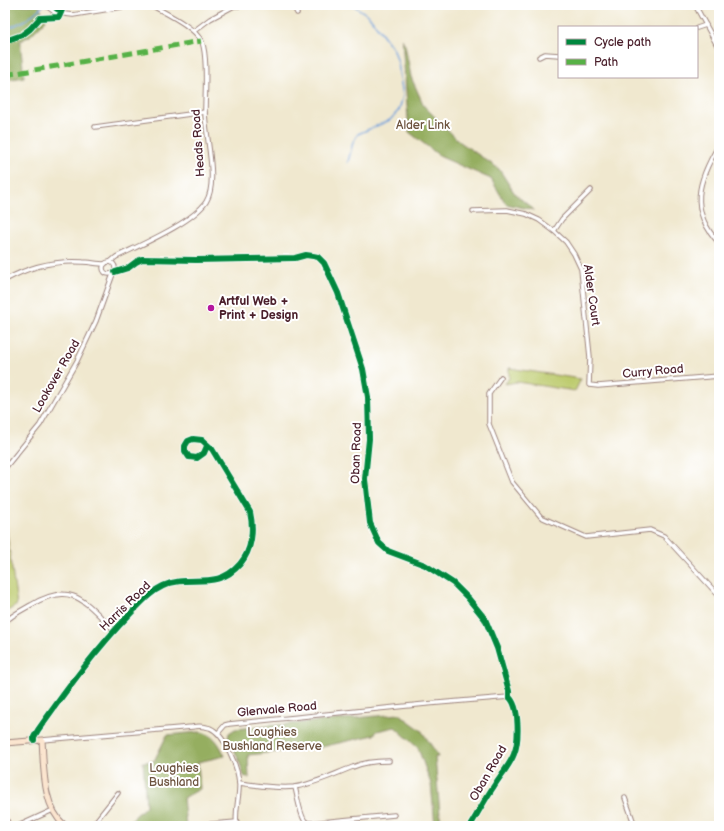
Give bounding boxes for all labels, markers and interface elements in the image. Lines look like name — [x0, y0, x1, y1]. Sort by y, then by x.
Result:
legend — [558, 26, 698, 78]
text: Cycle path — [594, 35, 651, 50]
text: Path — [594, 55, 619, 70]
street label: Heads Road — [189, 109, 208, 177]
park label: Alder Link — [396, 118, 450, 133]
street label: Alder Court — [580, 264, 603, 327]
place label: Artful Web + Print + Design — [218, 294, 298, 323]
marker: Artful Web + Print + Design — [206, 303, 216, 313]
street label: Lookover Road — [29, 337, 83, 415]
street label: Curry Road — [622, 361, 684, 382]
street label: Oban Road — [348, 422, 365, 484]
street label: Harris Road — [97, 578, 154, 634]
street label: Glenvale Road — [237, 699, 318, 720]
park label: Loughies Bushland Reserve — [222, 725, 322, 754]
street label: Oban Road — [467, 743, 510, 804]
park label: Loughies Bushland — [149, 761, 199, 790]

